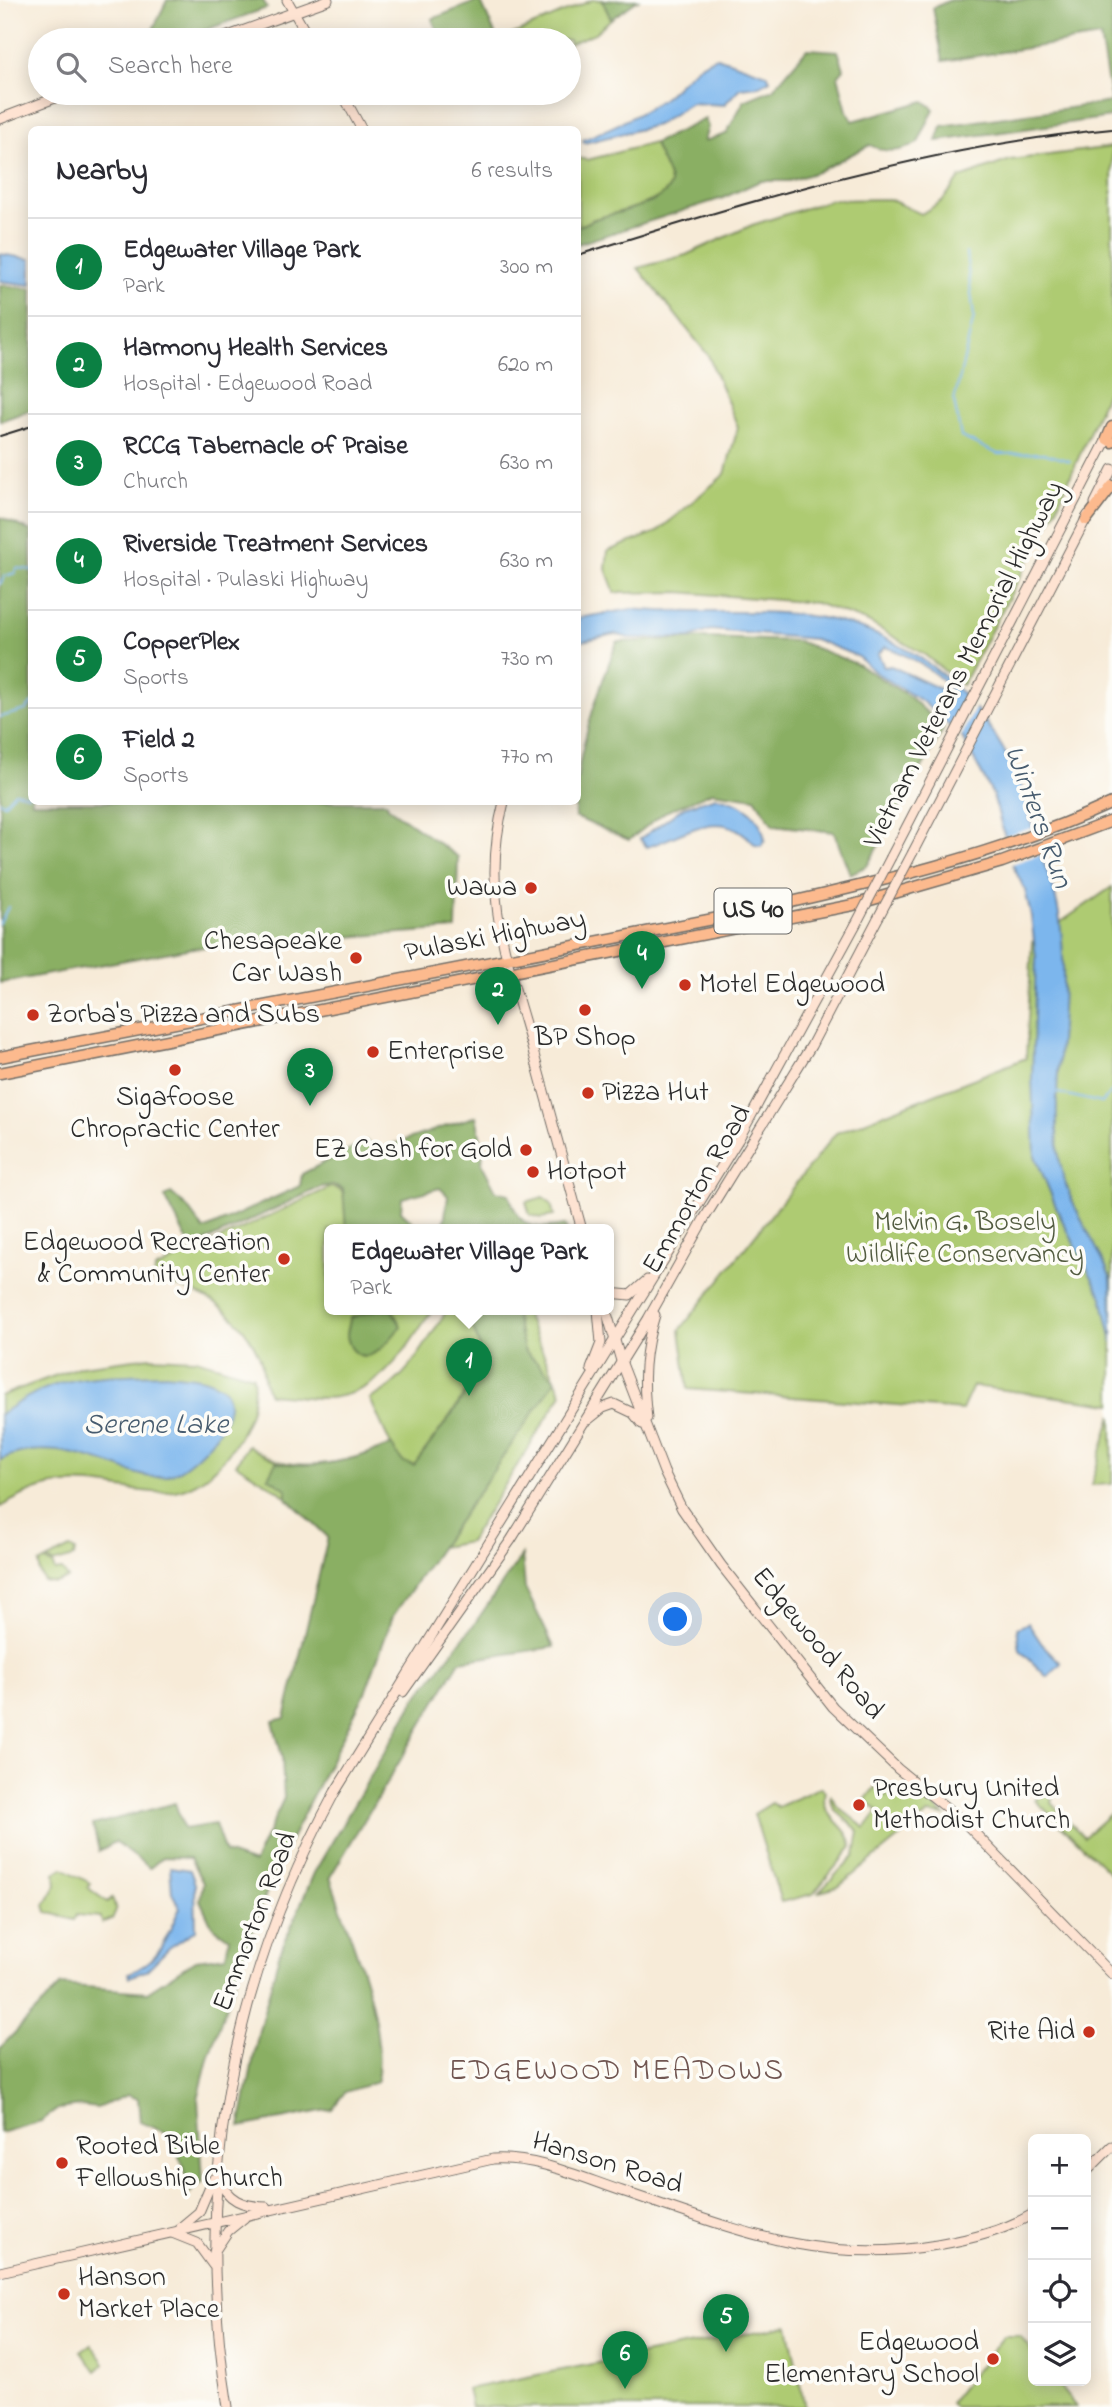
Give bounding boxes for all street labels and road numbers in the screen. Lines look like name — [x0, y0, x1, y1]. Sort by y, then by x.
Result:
street label: Vietnam Veterans Memorial Highway — [854, 474, 1076, 857]
road number: US 40 — [714, 888, 792, 934]
street label: Pulaski Highway — [401, 899, 589, 975]
street label: Emmorton Road — [633, 1098, 763, 1282]
street label: Edgewood Road — [741, 1559, 894, 1730]
street label: Emmorton Road — [203, 1826, 309, 2018]
street label: Hanson Road — [527, 2122, 688, 2206]

